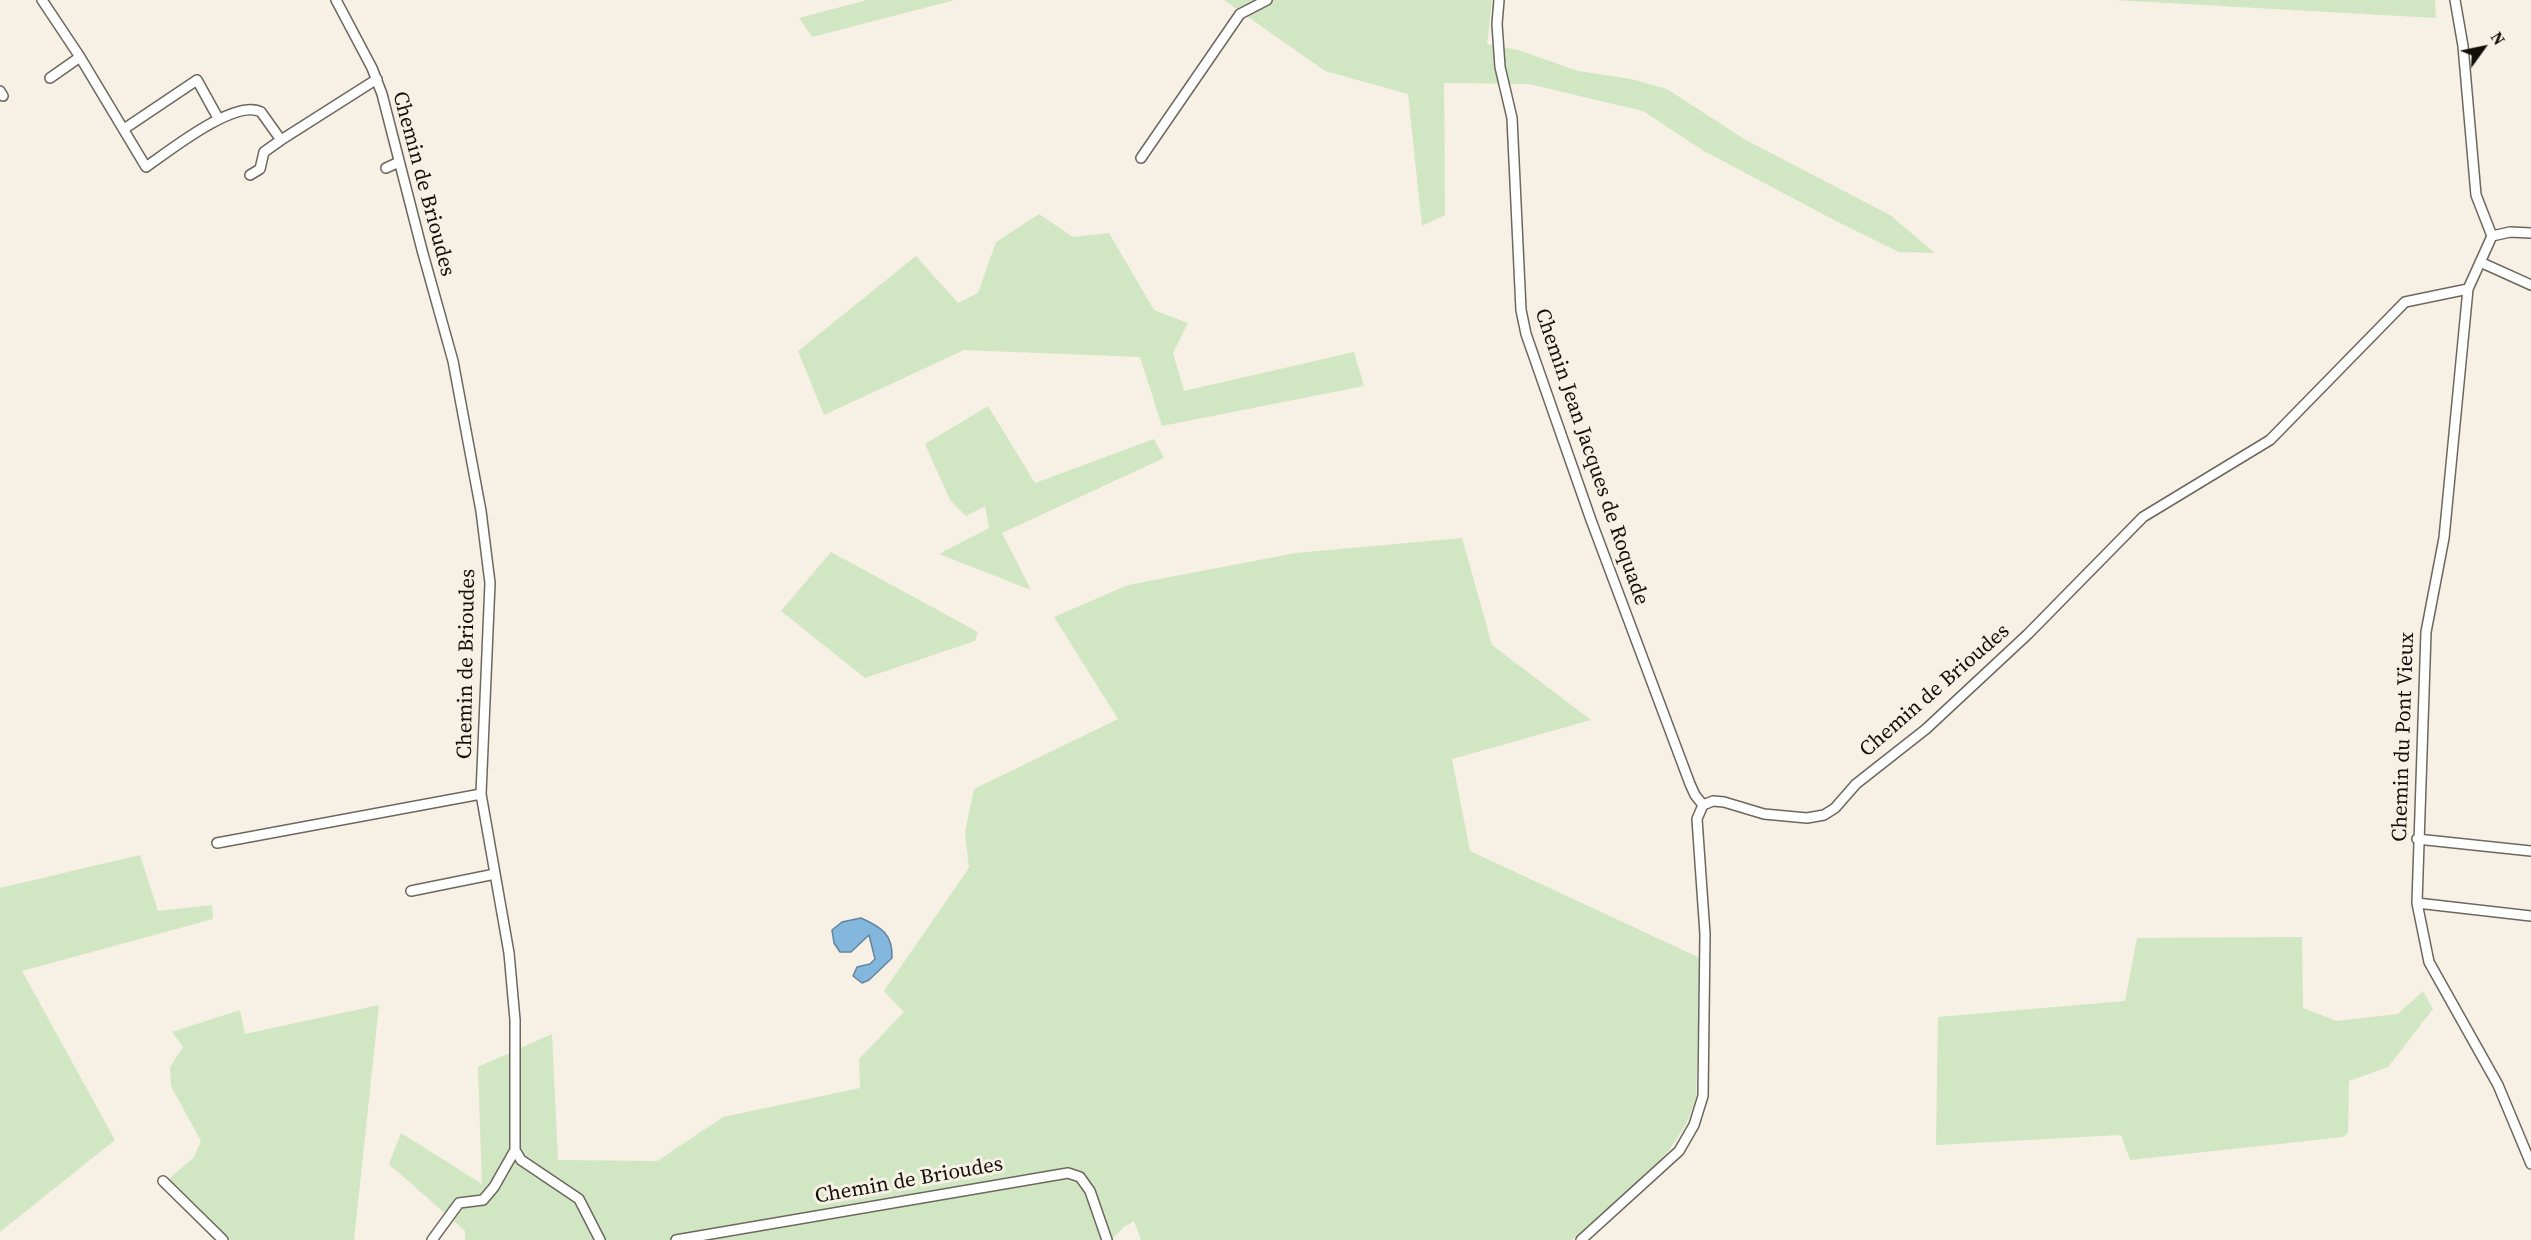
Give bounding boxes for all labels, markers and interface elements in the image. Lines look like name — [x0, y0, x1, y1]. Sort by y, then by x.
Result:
north arrow — [2453, 18, 2513, 78]
text: N — [2486, 27, 2510, 49]
street label: Chemin de Brioudes — [386, 89, 460, 279]
street label: Chemin Jean Jacques de Roquade — [1528, 305, 1654, 609]
street label: Chemin de Brioudes — [453, 569, 481, 759]
street label: Chemin de Brioudes — [1855, 619, 2015, 763]
street label: Chemin du Pont Vieux — [2388, 632, 2420, 842]
street label: Chemin de Brioudes — [813, 1152, 1005, 1210]

